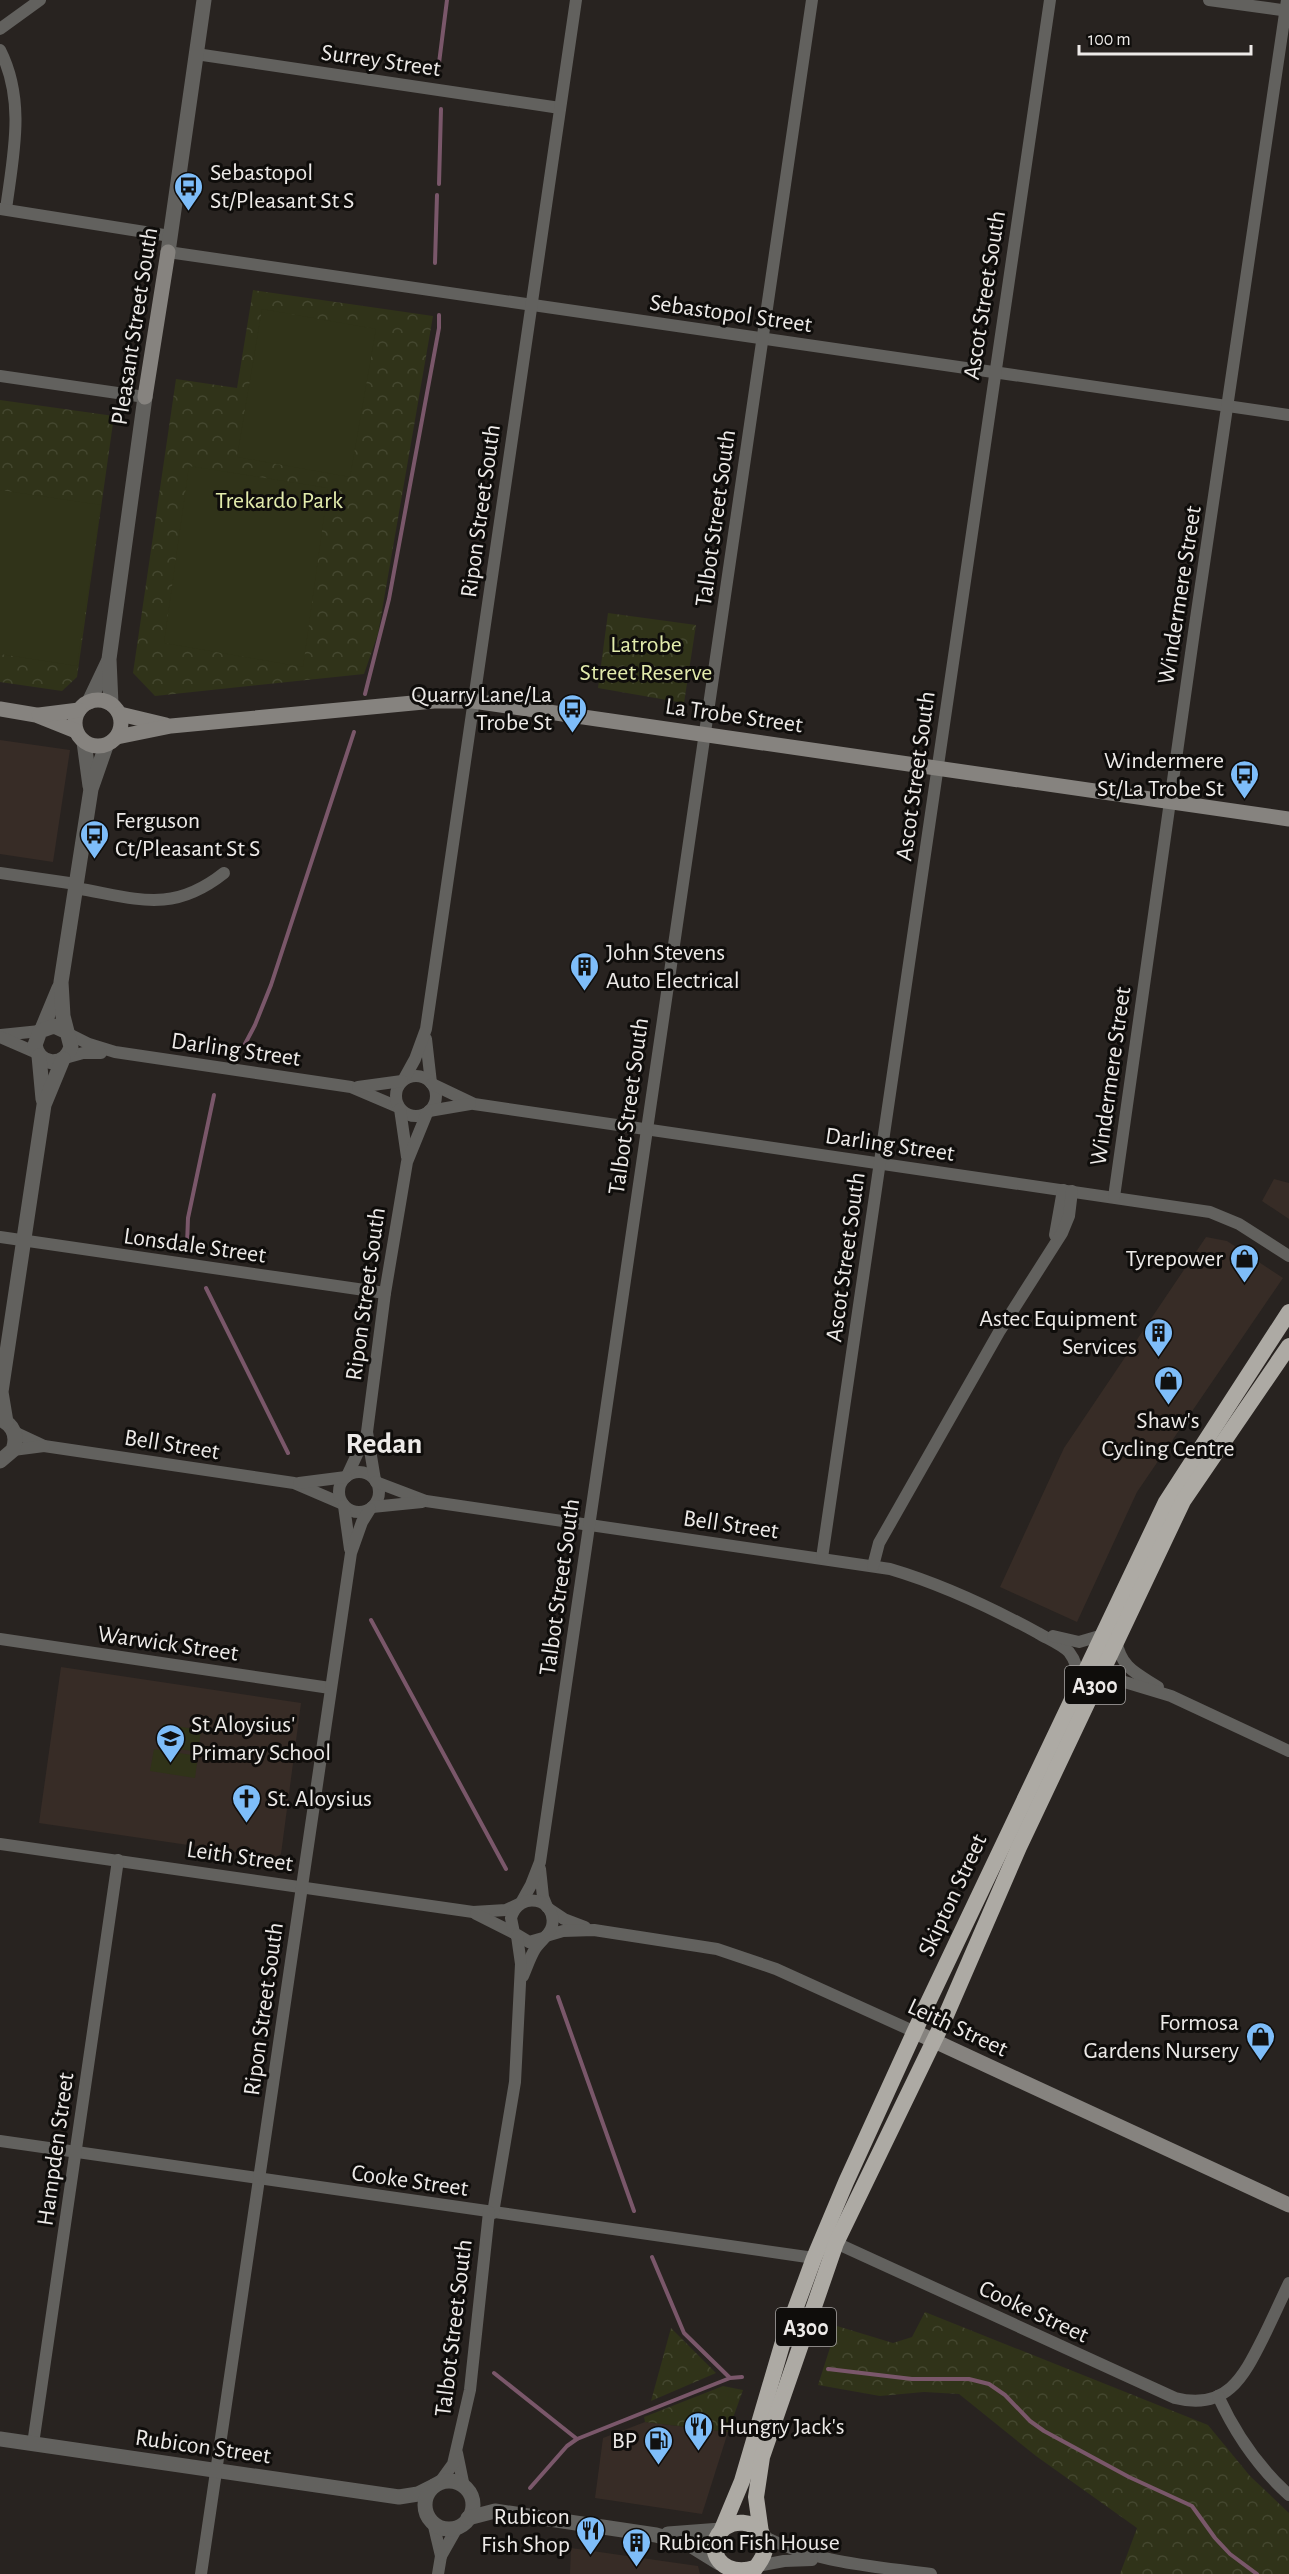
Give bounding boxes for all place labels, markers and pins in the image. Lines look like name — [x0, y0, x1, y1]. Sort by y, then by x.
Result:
place label: Sebastopol St/Pleasant St S — [210, 161, 354, 213]
bus stop icon: Sebastopol St/Pleasant St S — [173, 170, 205, 212]
place label: Quarry Lane/La Trobe St — [411, 683, 552, 735]
bus stop icon: Quarry Lane/La Trobe St — [557, 692, 589, 734]
place label: Windermere St/La Trobe St — [1097, 749, 1224, 801]
bus stop icon: Windermere St/La Trobe St — [1229, 758, 1261, 800]
place label: Ferguson Ct/Pleasant St S — [115, 809, 260, 861]
bus stop icon: Ferguson Ct/Pleasant St S — [78, 818, 110, 860]
place label: John Stevens Auto Electrical — [606, 941, 740, 993]
building icon: John Stevens Auto Electrical — [569, 950, 601, 992]
shop icon: Tyrepower — [1228, 1242, 1260, 1284]
place label: Tyrepower — [1125, 1247, 1223, 1271]
place label: Astec Equipment Services — [979, 1307, 1137, 1359]
building icon: Astec Equipment Services — [1142, 1316, 1174, 1358]
shop icon: Shaw's Cycling Centre — [1152, 1364, 1184, 1406]
place label: Shaw's Cycling Centre — [1101, 1409, 1235, 1461]
place label: St Aloysius' Primary School — [191, 1713, 331, 1765]
school or university icon: St Aloysius' Primary School — [154, 1722, 186, 1764]
church icon: St. Aloysius — [230, 1782, 262, 1824]
place label: St. Aloysius — [267, 1787, 372, 1811]
place label: Formosa Gardens Nursery — [1083, 2011, 1239, 2063]
shop icon: Formosa Gardens Nursery — [1244, 2020, 1276, 2062]
restaurant icon: Hungry Jack's — [682, 2410, 714, 2452]
place label: Hungry Jack's — [719, 2415, 845, 2439]
fuel station icon: BP — [642, 2424, 674, 2466]
place label: BP — [612, 2429, 637, 2453]
place label: Rubicon Fish Shop — [481, 2505, 570, 2557]
restaurant icon: Rubicon Fish Shop — [575, 2514, 607, 2556]
building icon: Rubicon Fish House — [621, 2526, 653, 2568]
place label: Rubicon Fish House — [658, 2531, 840, 2555]

